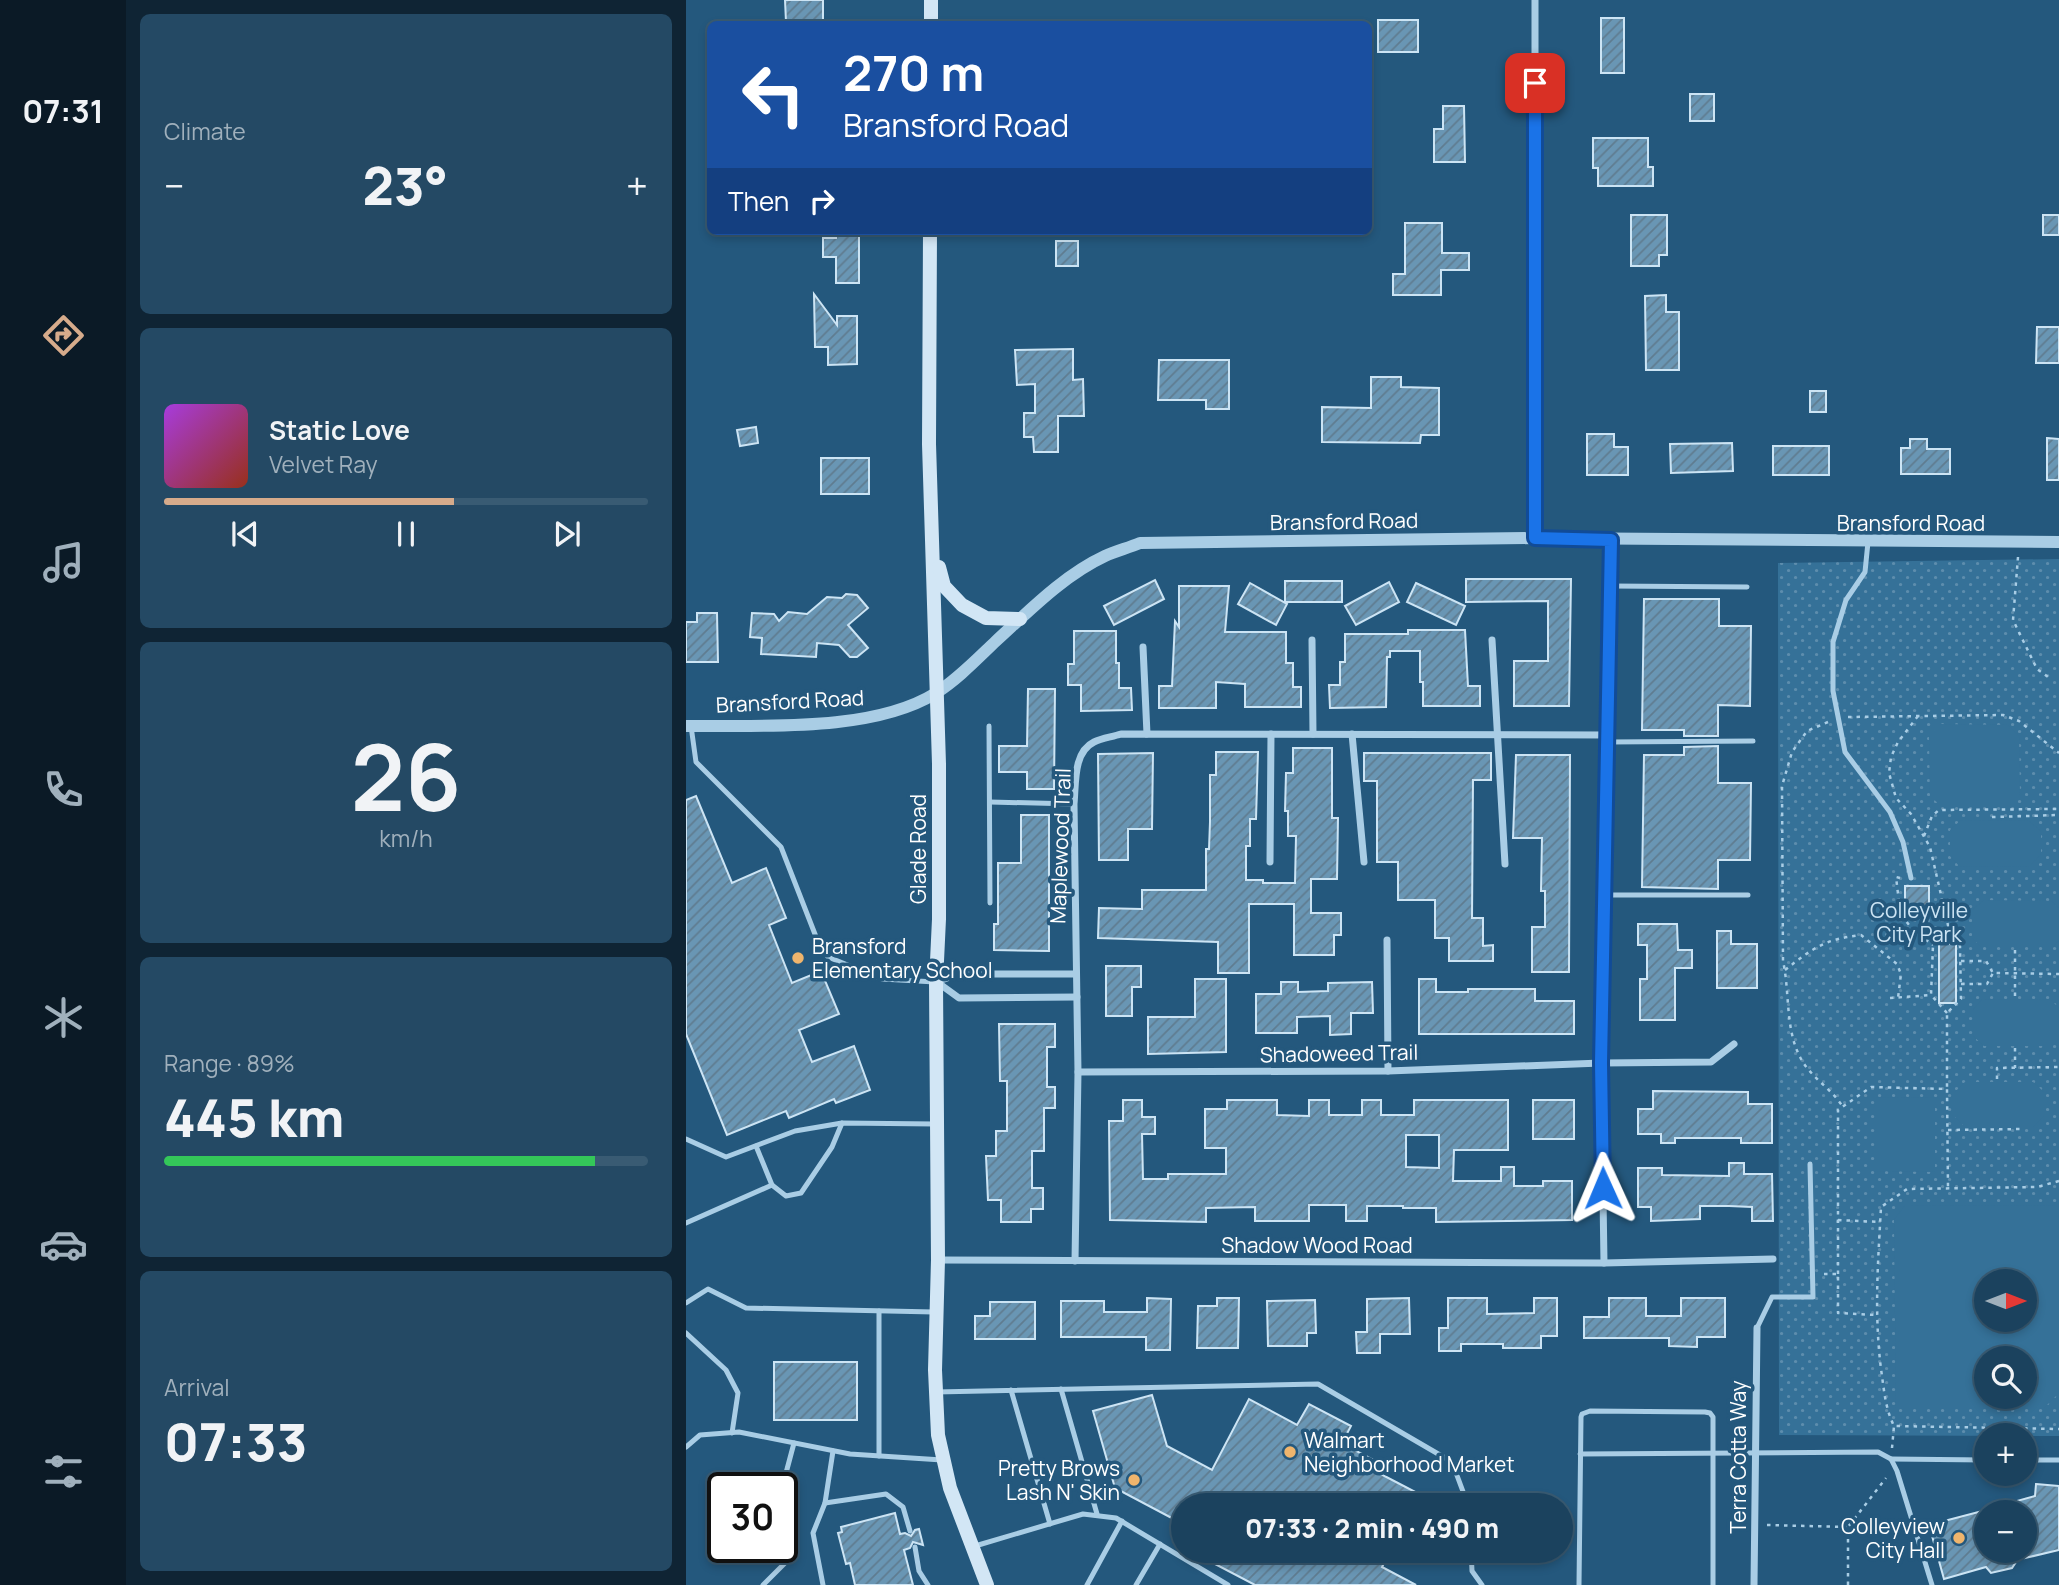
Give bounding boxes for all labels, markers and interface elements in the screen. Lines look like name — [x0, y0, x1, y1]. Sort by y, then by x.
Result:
text: 270 m — [843, 39, 984, 106]
icon: left — [728, 49, 819, 140]
pin — [1505, 53, 1565, 113]
icon: arrive — [1516, 64, 1554, 102]
text: 07:31 — [22, 89, 104, 133]
text: Bransford Road — [843, 103, 1069, 147]
text: Climate — [164, 115, 246, 147]
text: 23° — [363, 150, 448, 221]
text: − — [164, 159, 185, 211]
text: + — [626, 159, 648, 211]
icon: right — [803, 182, 841, 220]
text: Then — [728, 183, 789, 219]
icon: directions — [39, 311, 88, 360]
text: Static Love — [269, 412, 410, 448]
text: Velvet Ray — [269, 448, 378, 480]
street label: Bransford Road — [1270, 506, 1418, 536]
street label: Bransford Road — [1837, 509, 1985, 537]
icon: previous — [226, 515, 264, 553]
icon: pause — [387, 515, 425, 553]
icon: next — [548, 515, 586, 553]
icon: music — [39, 538, 88, 587]
street label: Bransford Road — [715, 683, 865, 719]
text: 26 — [351, 714, 461, 838]
icon: phone — [39, 765, 88, 814]
street label: Maplewood Trail — [1043, 768, 1077, 924]
street label: Glade Road — [904, 794, 932, 904]
text: km/h — [379, 822, 433, 854]
park label: Colleyville City Park — [1870, 896, 1968, 948]
place label: Bransford Elementary School — [812, 932, 993, 984]
marker: Bransford Elementary School — [790, 950, 806, 966]
icon: climate — [39, 993, 88, 1042]
street label: Shadoweed Trail — [1260, 1038, 1418, 1068]
text: Range · 89% — [164, 1047, 295, 1079]
text: 445 km — [164, 1082, 344, 1153]
position arrow — [1566, 1151, 1640, 1225]
icon: car — [39, 1220, 88, 1269]
street label: Shadow Wood Road — [1221, 1231, 1413, 1259]
north arrow — [1974, 1269, 2037, 1332]
map controls — [1974, 1269, 2037, 1563]
button: search — [1974, 1346, 2037, 1409]
text: Arrival — [164, 1371, 230, 1403]
street label: Terra Cotta Way — [1724, 1380, 1752, 1534]
text: 07:33 — [164, 1406, 307, 1477]
button: + — [1974, 1423, 2037, 1486]
place label: Walmart Neighborhood Market — [1304, 1426, 1515, 1478]
marker: Walmart Neighborhood Market — [1282, 1444, 1298, 1460]
icon: filters — [39, 1447, 88, 1496]
place label: Pretty Brows Lash N' Skin — [998, 1454, 1120, 1506]
speed limit sign: 30 — [707, 1472, 798, 1563]
marker: Pretty Brows Lash N' Skin — [1126, 1472, 1142, 1488]
button: − — [1974, 1500, 2037, 1563]
text: 07:33 · 2 min · 490 m — [1245, 1510, 1499, 1546]
place label: Colleyview City Hall — [1841, 1512, 1945, 1564]
marker: Colleyview City Hall — [1951, 1530, 1967, 1546]

